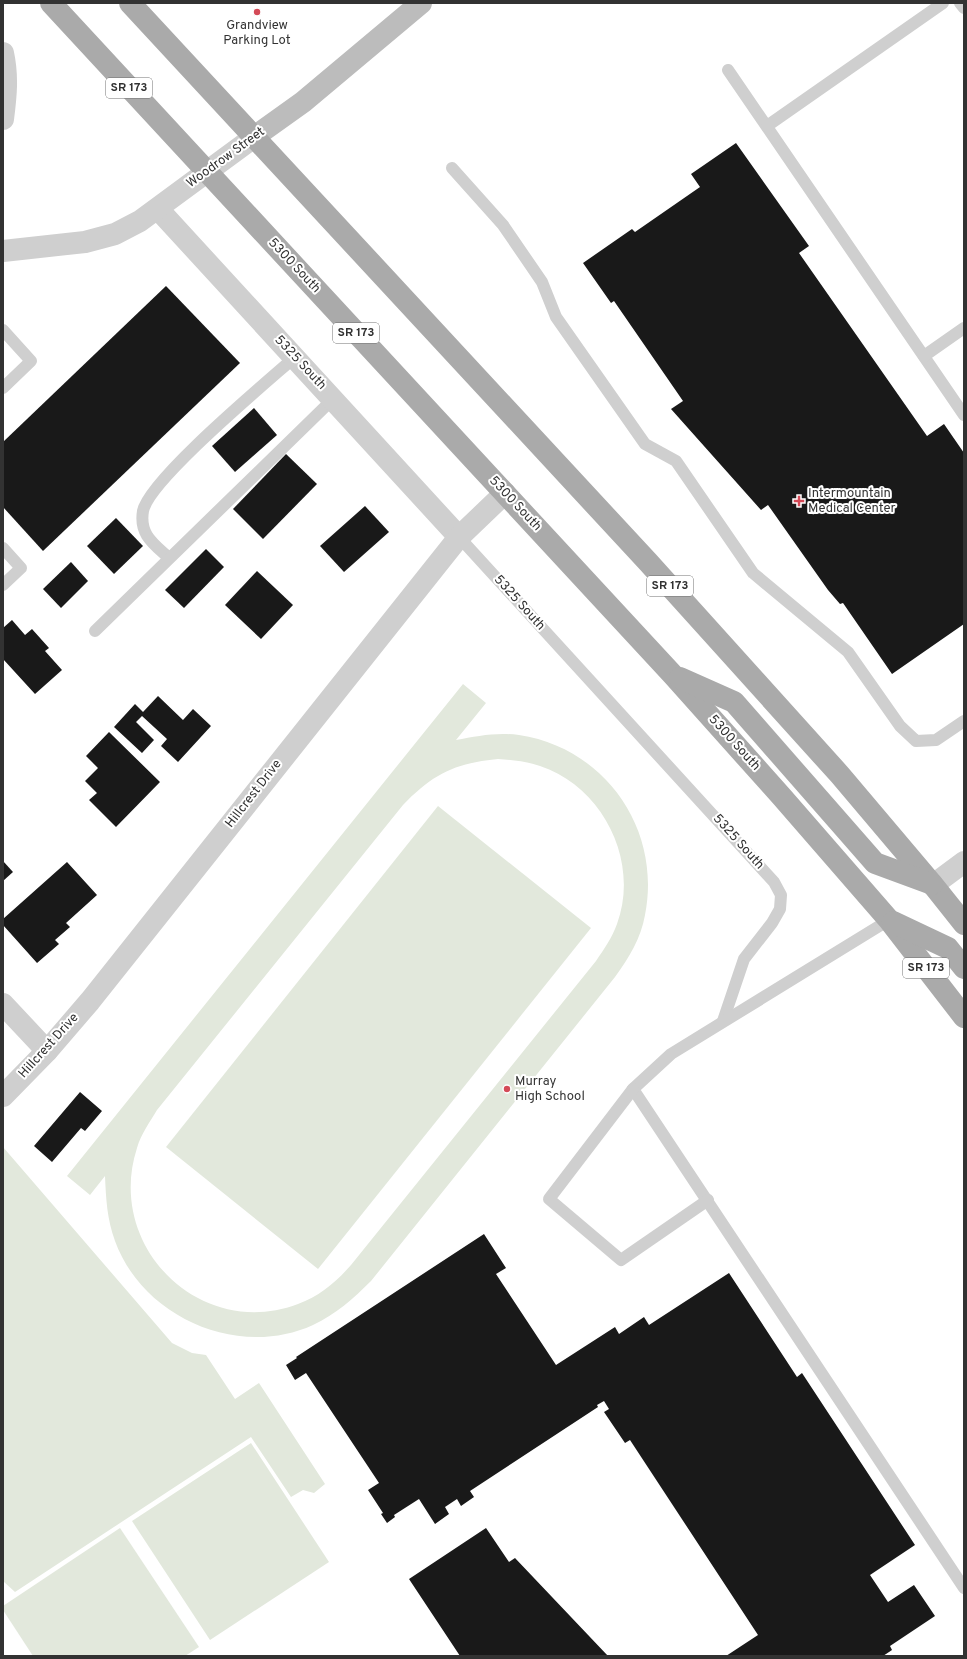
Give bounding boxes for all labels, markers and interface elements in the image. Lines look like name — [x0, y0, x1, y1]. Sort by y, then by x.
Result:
marker: Grandview Parking Lot — [252, 7, 262, 17]
place label: Grandview Parking Lot — [223, 18, 291, 49]
road number: SR 173 — [106, 78, 152, 98]
street label: Woodrow Street — [184, 124, 268, 192]
street label: 5300 South — [264, 235, 324, 297]
road number: SR 173 — [333, 323, 379, 343]
street label: 5325 South — [271, 332, 329, 394]
street label: 5300 South — [485, 473, 545, 535]
place label: Intermountain Medical Center — [808, 486, 896, 517]
marker: Intermountain Medical Center — [793, 495, 805, 507]
street label: 5325 South — [490, 572, 548, 634]
road number: SR 173 — [647, 576, 693, 596]
street label: 5300 South — [705, 712, 763, 774]
street label: Hillcrest Drive — [222, 757, 286, 831]
street label: 5325 South — [709, 811, 767, 873]
road number: SR 173 — [903, 958, 949, 978]
street label: Hillcrest Drive — [16, 1010, 82, 1082]
place label: Murray High School — [515, 1074, 585, 1105]
marker: Murray High School — [502, 1084, 512, 1094]

